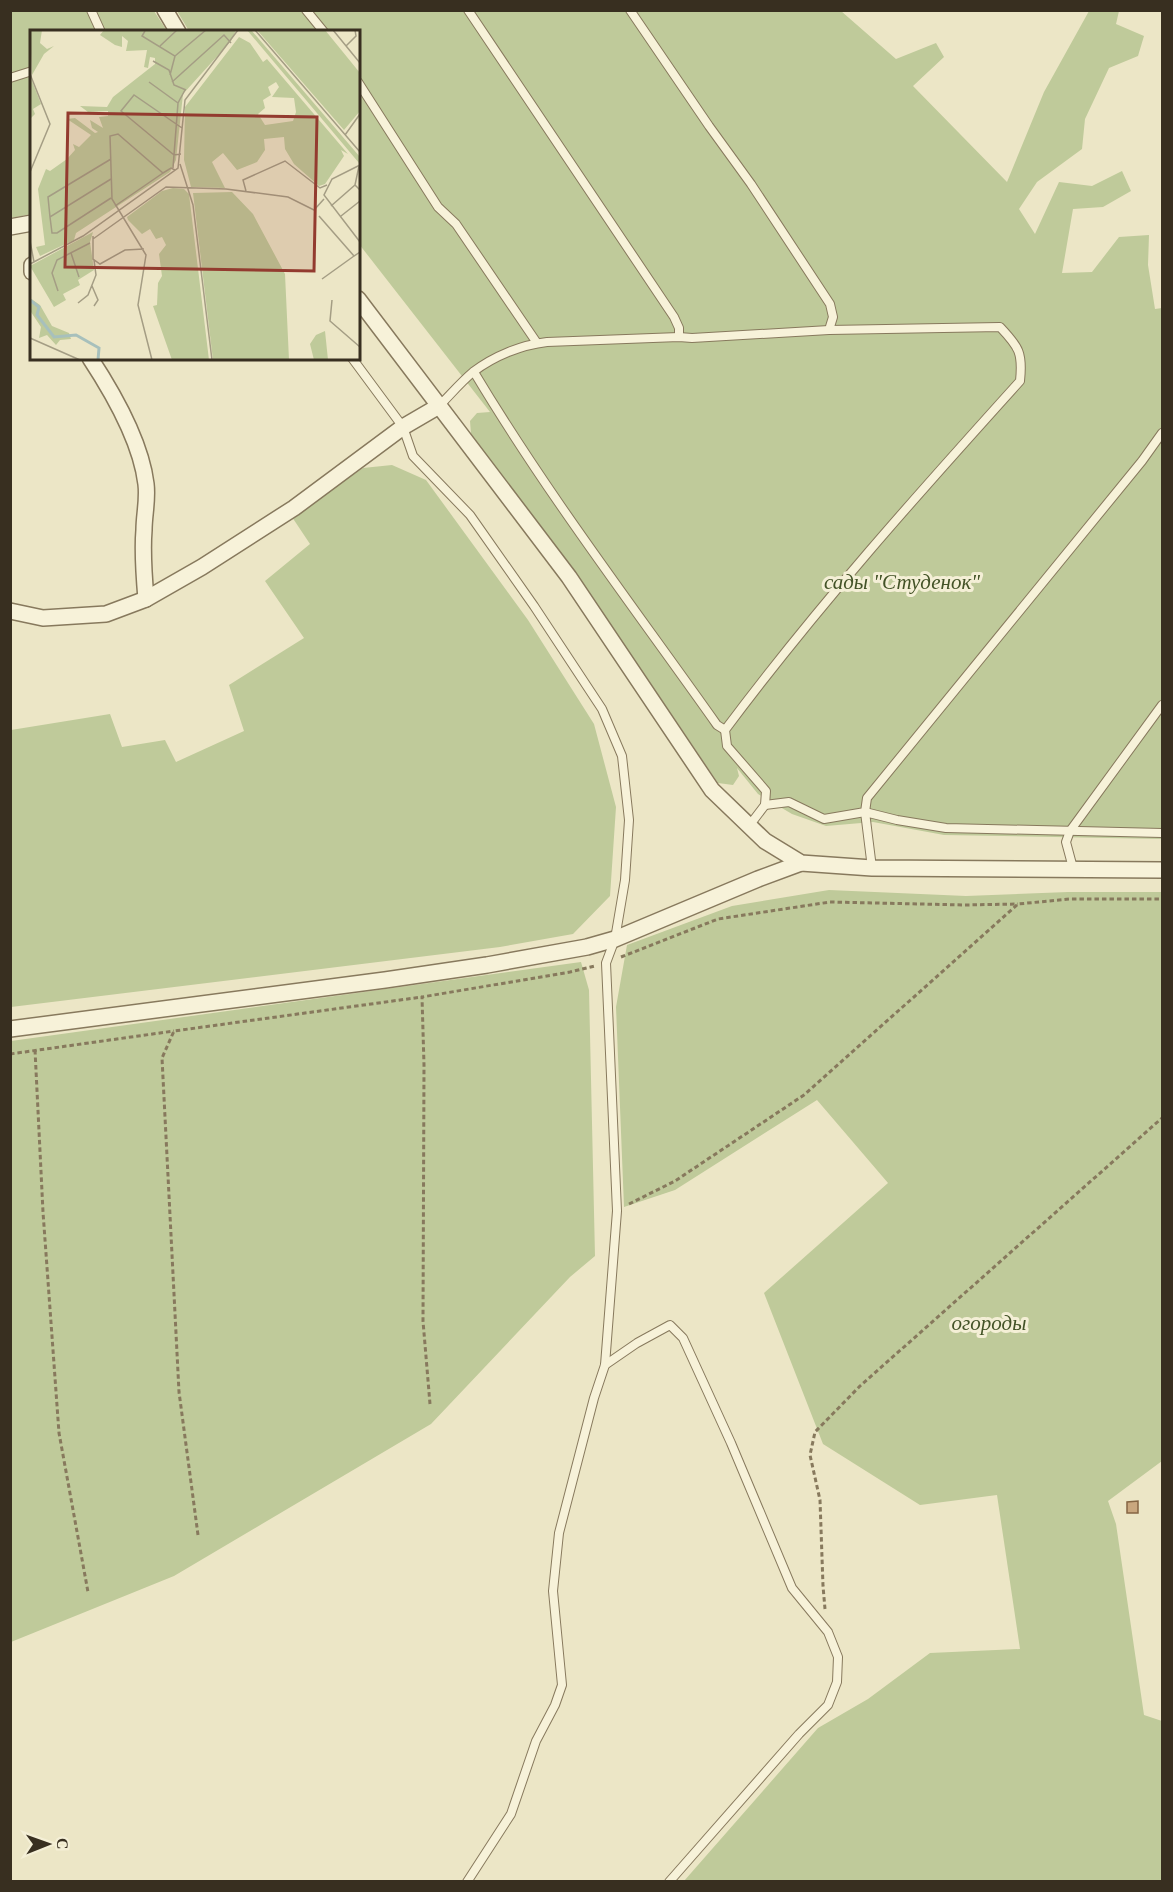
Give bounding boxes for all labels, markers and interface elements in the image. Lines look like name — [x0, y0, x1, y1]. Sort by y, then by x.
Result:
inset map — [30, 30, 360, 360]
park label: сады "Студенок" — [824, 570, 980, 594]
park label: огороды — [952, 1311, 1026, 1335]
north arrow — [18, 1814, 78, 1874]
text: С — [54, 1838, 71, 1850]

